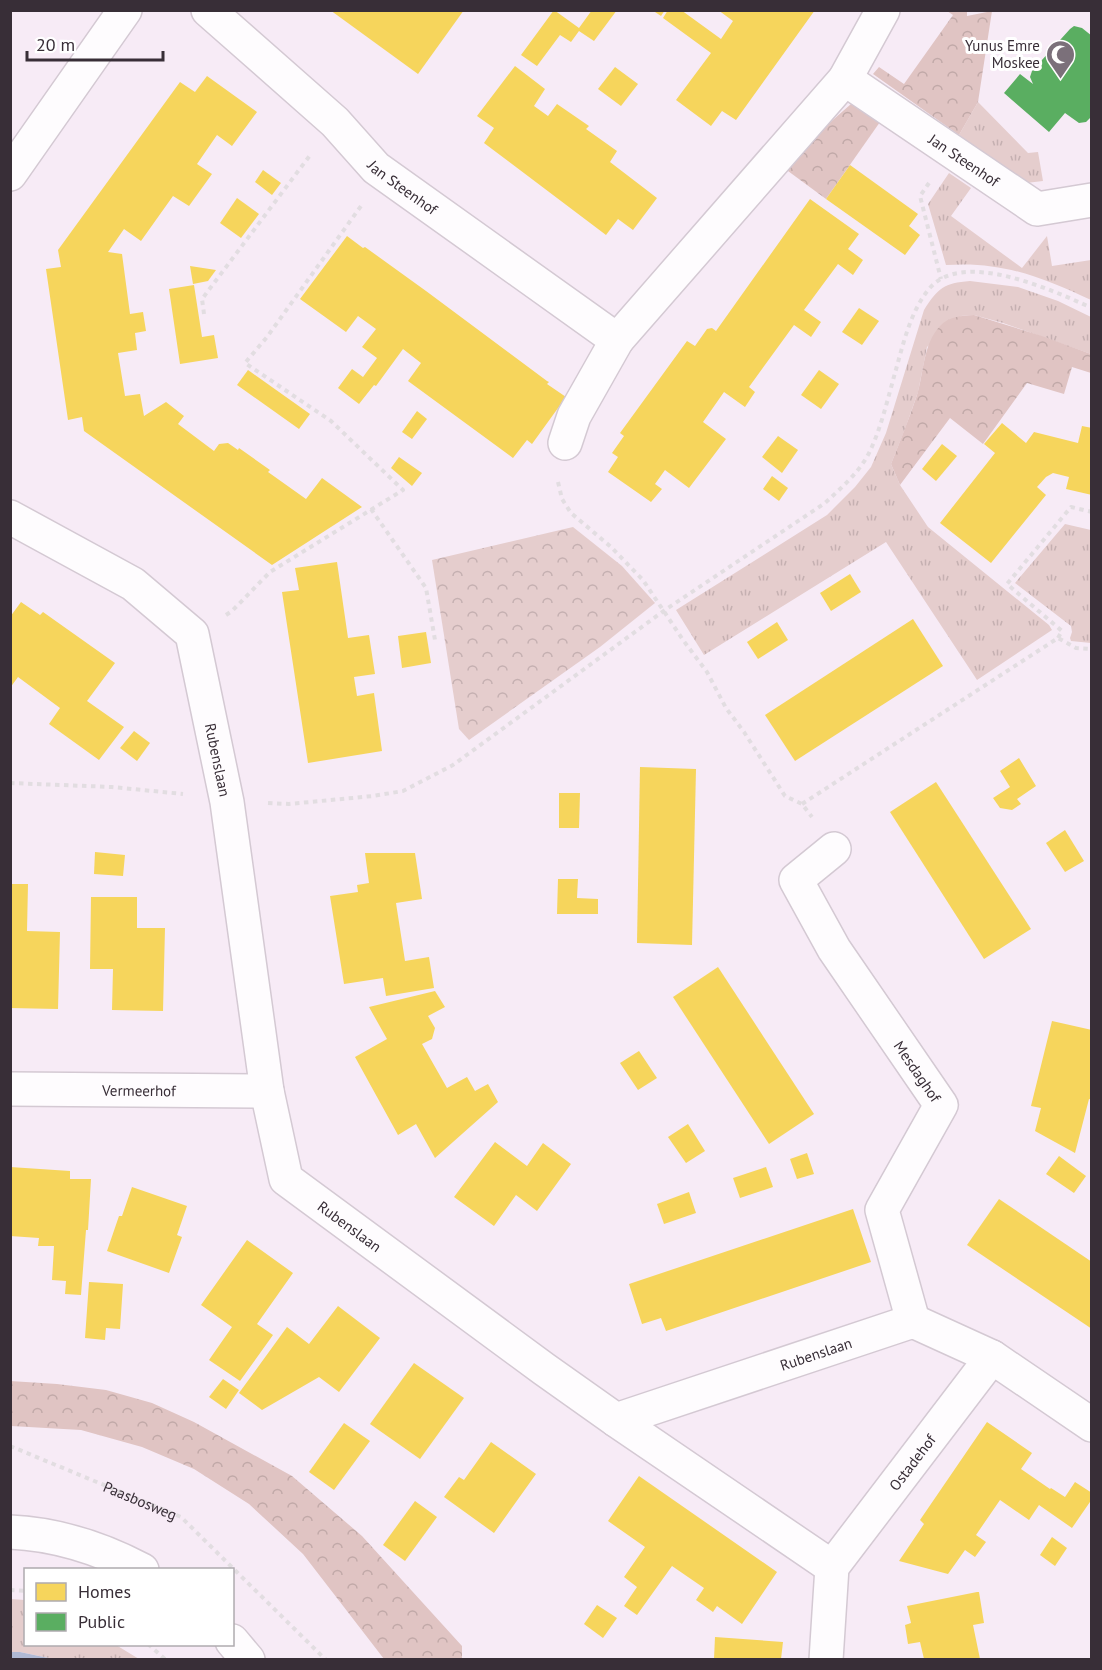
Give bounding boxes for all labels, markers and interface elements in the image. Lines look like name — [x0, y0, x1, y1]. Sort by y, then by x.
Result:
scale bar — [27, 24, 164, 62]
text: 20 m — [36, 33, 75, 56]
place label: Yunus Emre Moskee — [965, 36, 1040, 72]
mosque icon: Yunus Emre Moskee — [1045, 38, 1077, 80]
street label: Jan Steenhof — [924, 129, 1004, 191]
street label: Jan Steenhof — [363, 155, 442, 219]
street label: Rubenslaan — [201, 721, 235, 798]
street label: Mesdaghof — [890, 1037, 946, 1107]
street label: Vermeerhof — [101, 1080, 177, 1100]
street label: Rubenslaan — [314, 1196, 385, 1256]
street label: Rubenslaan — [777, 1333, 854, 1374]
street label: Ostadehof — [884, 1429, 940, 1494]
street label: Paasbosweg — [101, 1476, 180, 1524]
legend — [24, 1568, 234, 1646]
text: Homes — [78, 1580, 131, 1603]
text: Public — [78, 1610, 125, 1633]

